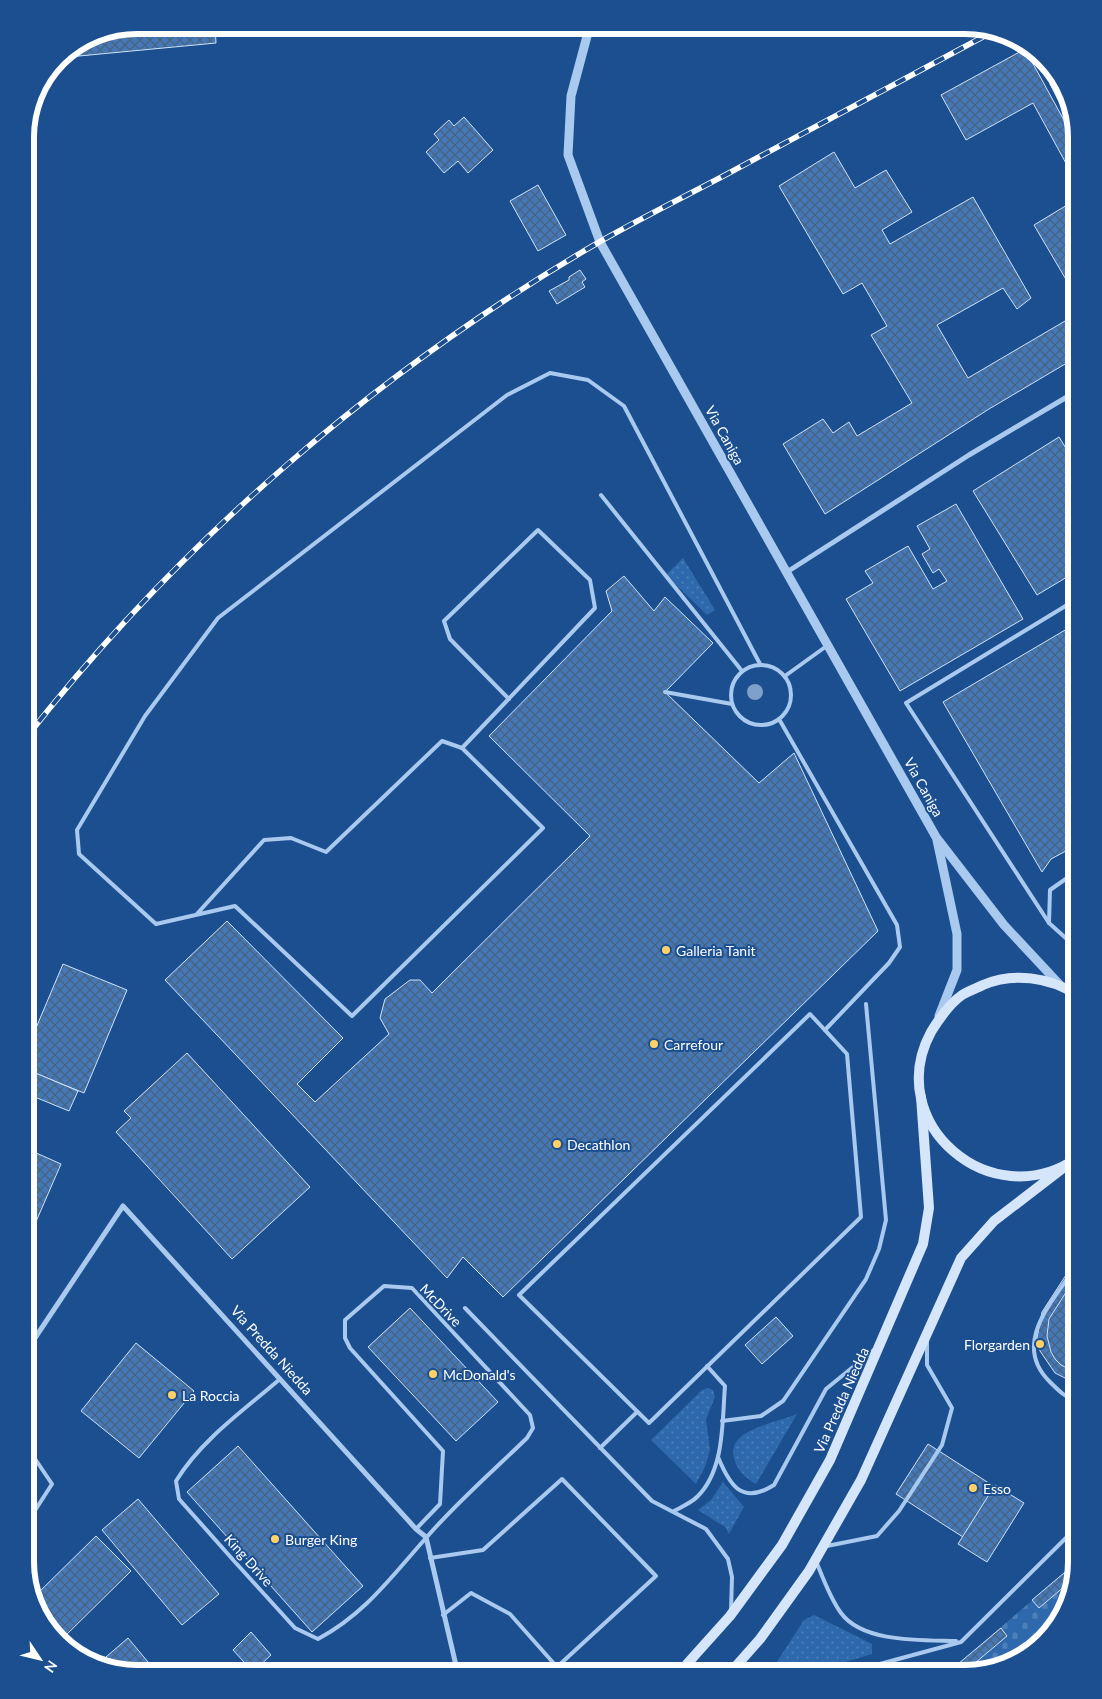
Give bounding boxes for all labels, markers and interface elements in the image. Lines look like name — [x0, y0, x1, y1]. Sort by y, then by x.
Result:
street label: Via Caniga — [702, 402, 748, 468]
street label: Via Caniga — [901, 754, 947, 820]
place label: Galleria Tanit — [676, 942, 756, 959]
marker: Galleria Tanit — [660, 944, 672, 956]
place label: Carrefour — [664, 1036, 723, 1053]
marker: Carrefour — [648, 1038, 660, 1050]
place label: Decathlon — [567, 1136, 630, 1153]
marker: Decathlon — [551, 1138, 563, 1150]
street label: McDrive — [417, 1280, 465, 1330]
street label: Via Predda Niedda — [228, 1302, 316, 1398]
place label: Florgarden — [964, 1336, 1030, 1353]
marker: Florgarden — [1034, 1338, 1046, 1350]
street label: Via Predda Niedda — [810, 1344, 872, 1456]
place label: McDonald's — [443, 1366, 516, 1383]
marker: McDonald's — [427, 1368, 439, 1380]
place label: La Roccia — [182, 1387, 240, 1404]
marker: La Roccia — [166, 1389, 178, 1401]
place label: Esso — [983, 1480, 1011, 1497]
marker: Esso — [967, 1482, 979, 1494]
street label: King Drive — [221, 1530, 277, 1590]
place label: Burger King — [285, 1531, 357, 1548]
marker: Burger King — [269, 1533, 281, 1545]
north arrow — [15, 1634, 65, 1684]
text: N — [41, 1657, 61, 1676]

